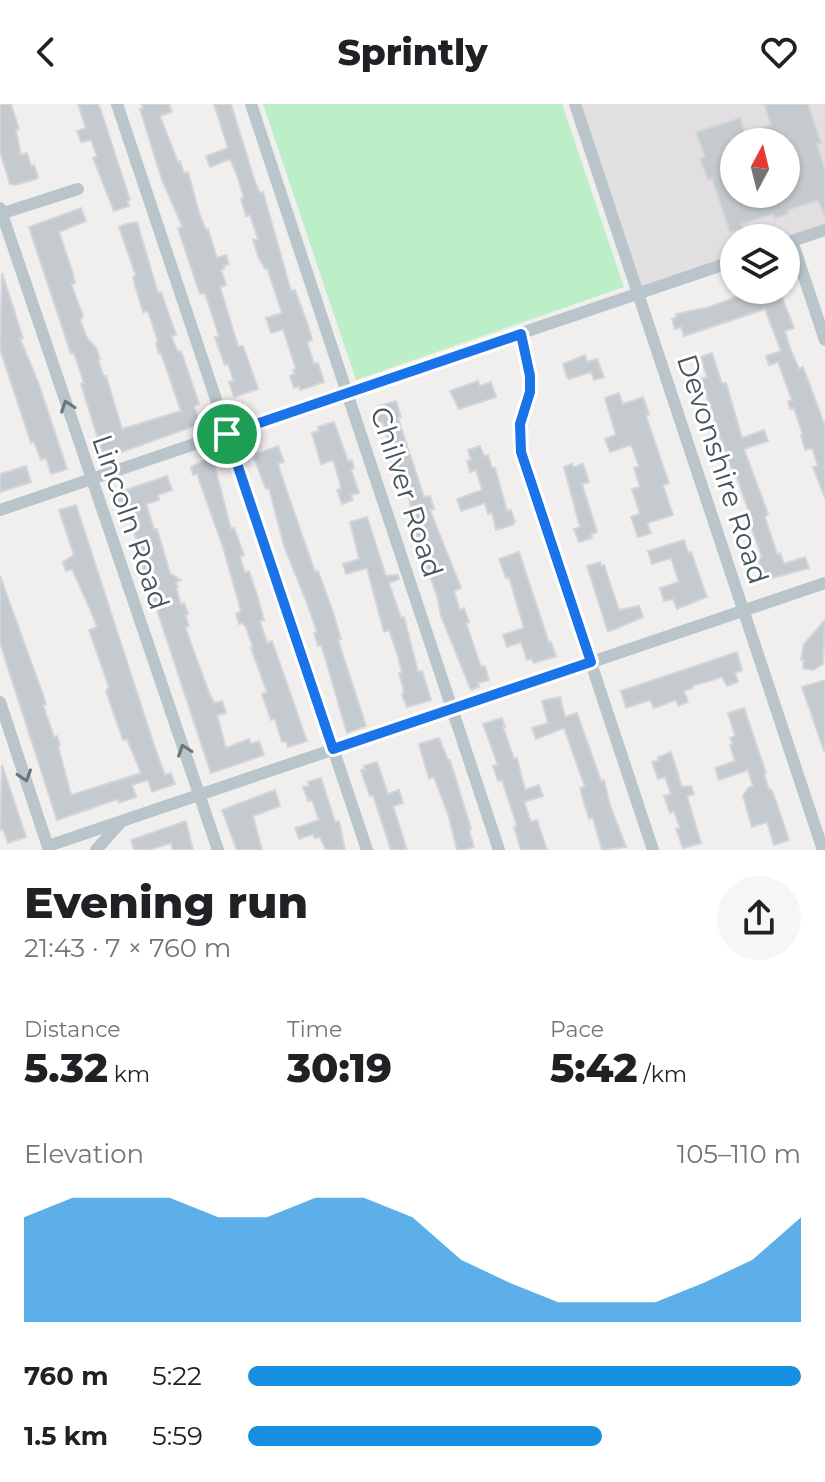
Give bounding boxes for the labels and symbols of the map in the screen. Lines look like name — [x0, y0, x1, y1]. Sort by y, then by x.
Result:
north arrow — [720, 128, 800, 208]
street label: Devonshire Road — [670, 350, 776, 588]
one-way arrow — [60, 400, 76, 414]
pin — [193, 400, 261, 468]
street label: Chilver Road — [363, 402, 451, 582]
street label: Lincoln Road — [85, 430, 177, 614]
one-way arrow — [177, 743, 193, 757]
one-way arrow — [15, 768, 31, 782]

